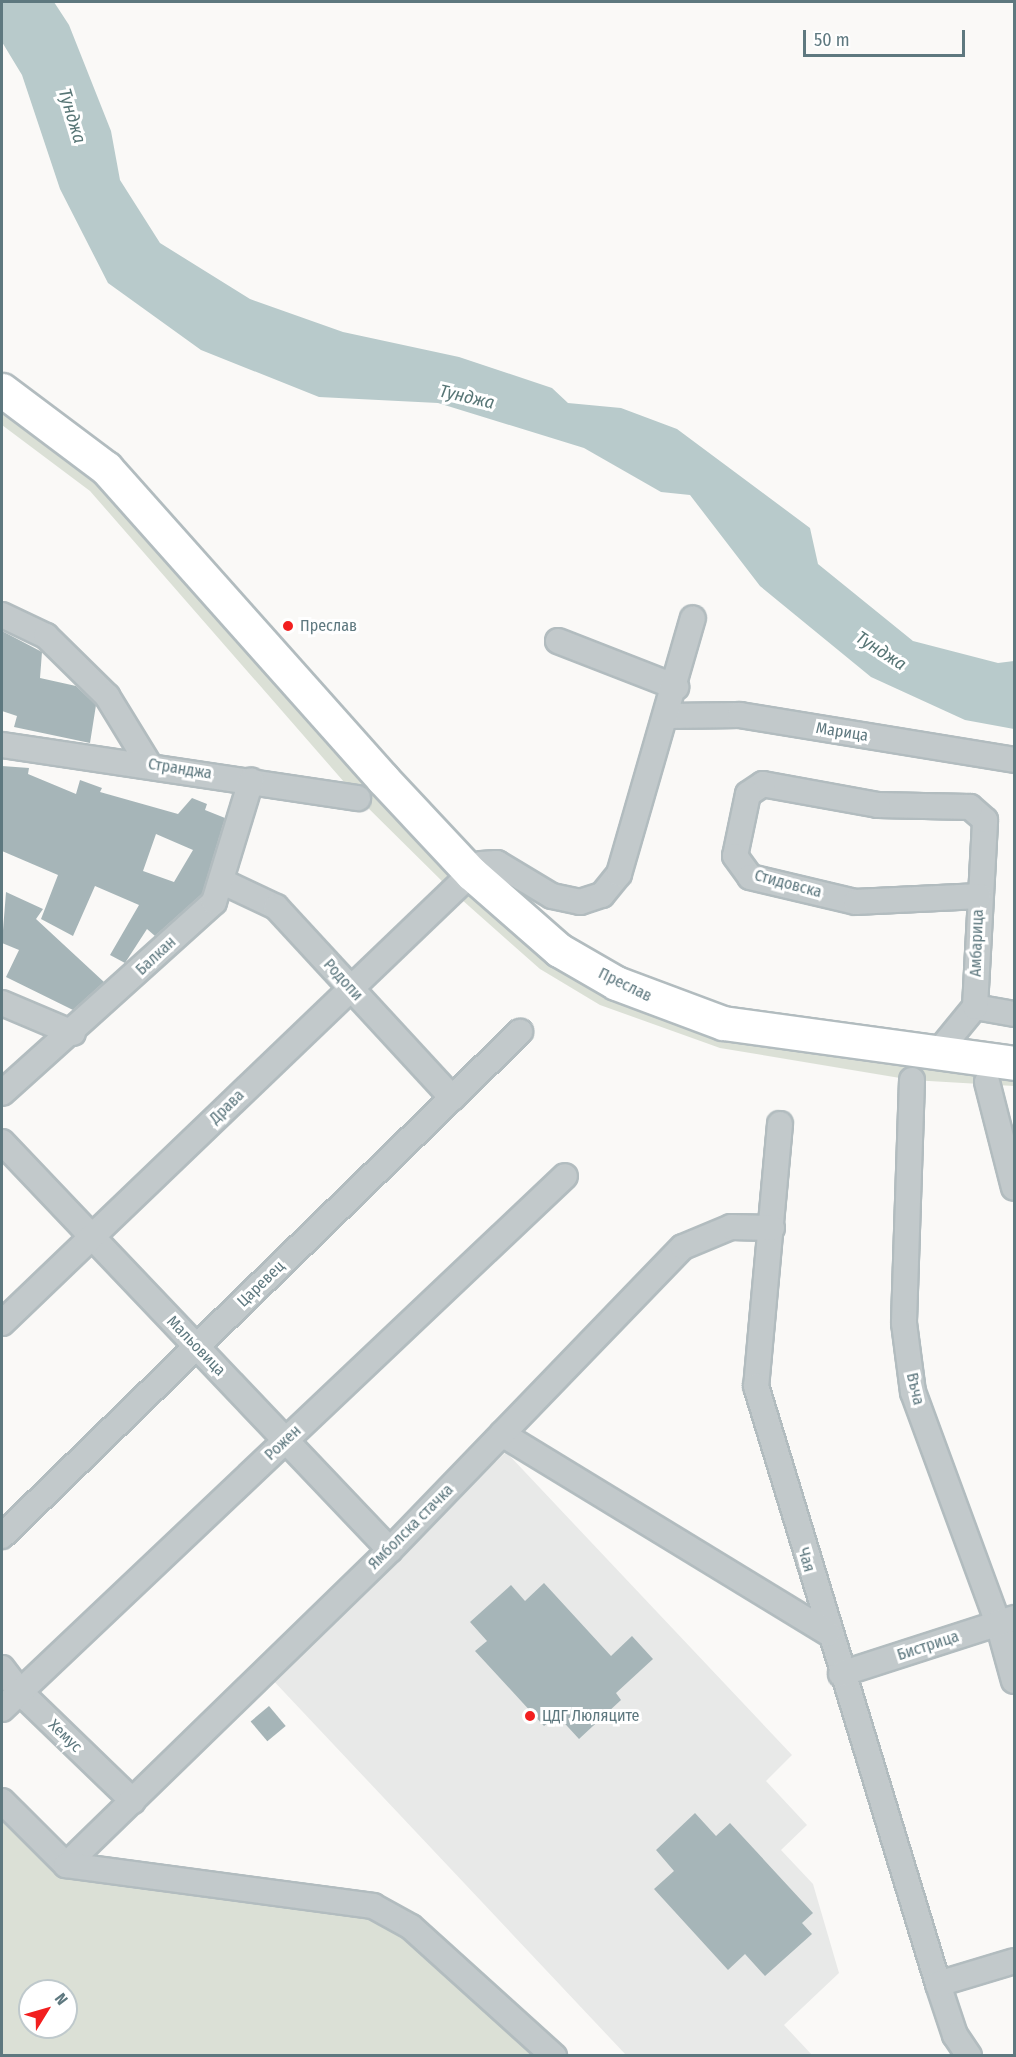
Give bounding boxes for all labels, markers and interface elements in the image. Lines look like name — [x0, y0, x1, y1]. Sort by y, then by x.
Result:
scale bar — [806, 18, 968, 56]
text: 50 m — [814, 29, 850, 51]
water label: Тунджа — [54, 86, 90, 146]
water label: Тунджа — [437, 380, 497, 414]
place label: Преслав — [300, 616, 357, 636]
marker: Преслав — [281, 619, 295, 633]
water label: Тунджа — [852, 627, 910, 675]
street label: Марица — [815, 718, 869, 746]
street label: Странджа — [147, 754, 213, 784]
street label: Стидовска — [752, 866, 824, 902]
street label: Амбарица — [966, 909, 988, 977]
street label: Балкан — [132, 933, 180, 979]
street label: Родопи — [319, 955, 367, 1005]
street label: Преслав — [595, 964, 655, 1006]
street label: Драва — [206, 1086, 248, 1128]
street label: Царевец — [233, 1257, 289, 1311]
street label: Мальовица — [163, 1312, 229, 1380]
street label: Въча — [902, 1371, 928, 1407]
street label: Рожен — [261, 1421, 305, 1465]
street label: Ямболска стачка — [364, 1480, 458, 1574]
street label: Чая — [793, 1546, 819, 1574]
street label: Бистрица — [895, 1627, 961, 1665]
place label: ЦДГ Люляците — [542, 1706, 639, 1726]
marker: ЦДГ Люляците — [523, 1709, 537, 1723]
street label: Хемус — [44, 1716, 86, 1756]
north arrow — [18, 1979, 78, 2039]
text: N — [51, 1990, 72, 2009]

